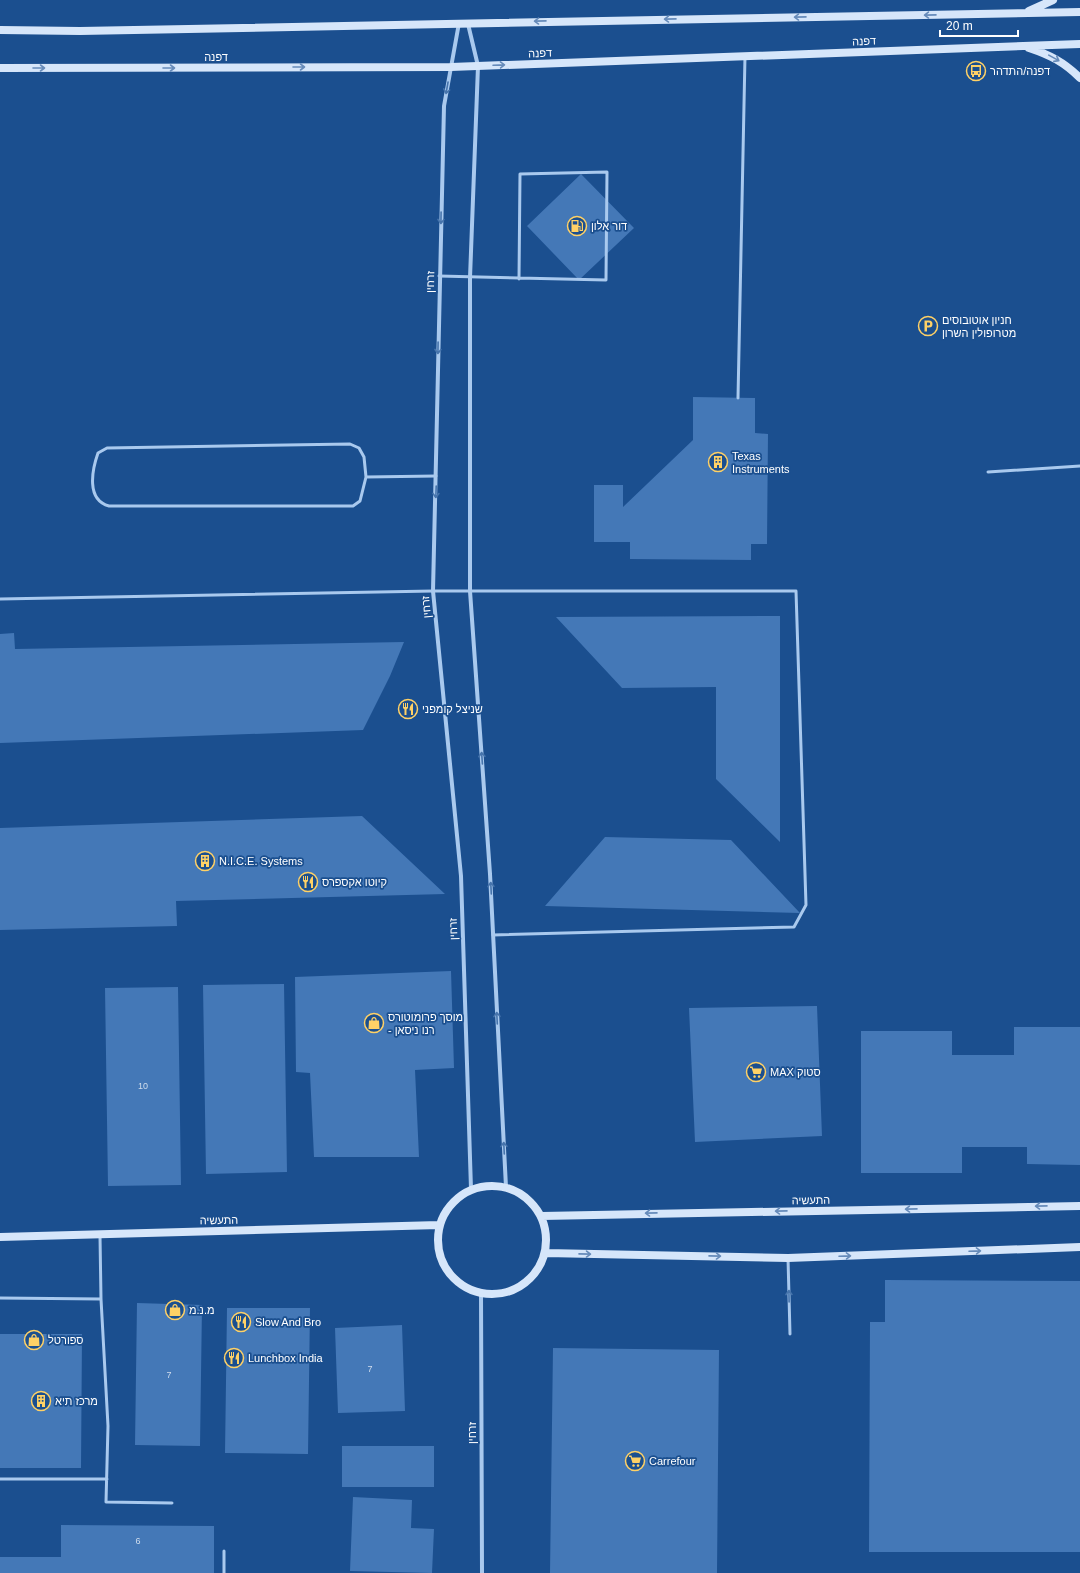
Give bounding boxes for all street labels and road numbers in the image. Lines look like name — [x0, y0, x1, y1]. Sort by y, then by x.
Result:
street label: דפנה — [852, 35, 876, 47]
street label: דפנה — [528, 47, 552, 59]
street label: דפנה — [204, 51, 228, 63]
street label: זרחין — [424, 270, 436, 293]
street label: זרחין — [419, 595, 433, 619]
street label: זרחין — [447, 917, 459, 940]
street label: התעשיה — [792, 1194, 830, 1206]
street label: התעשיה — [200, 1214, 238, 1226]
street label: זרחין — [466, 1422, 478, 1444]

